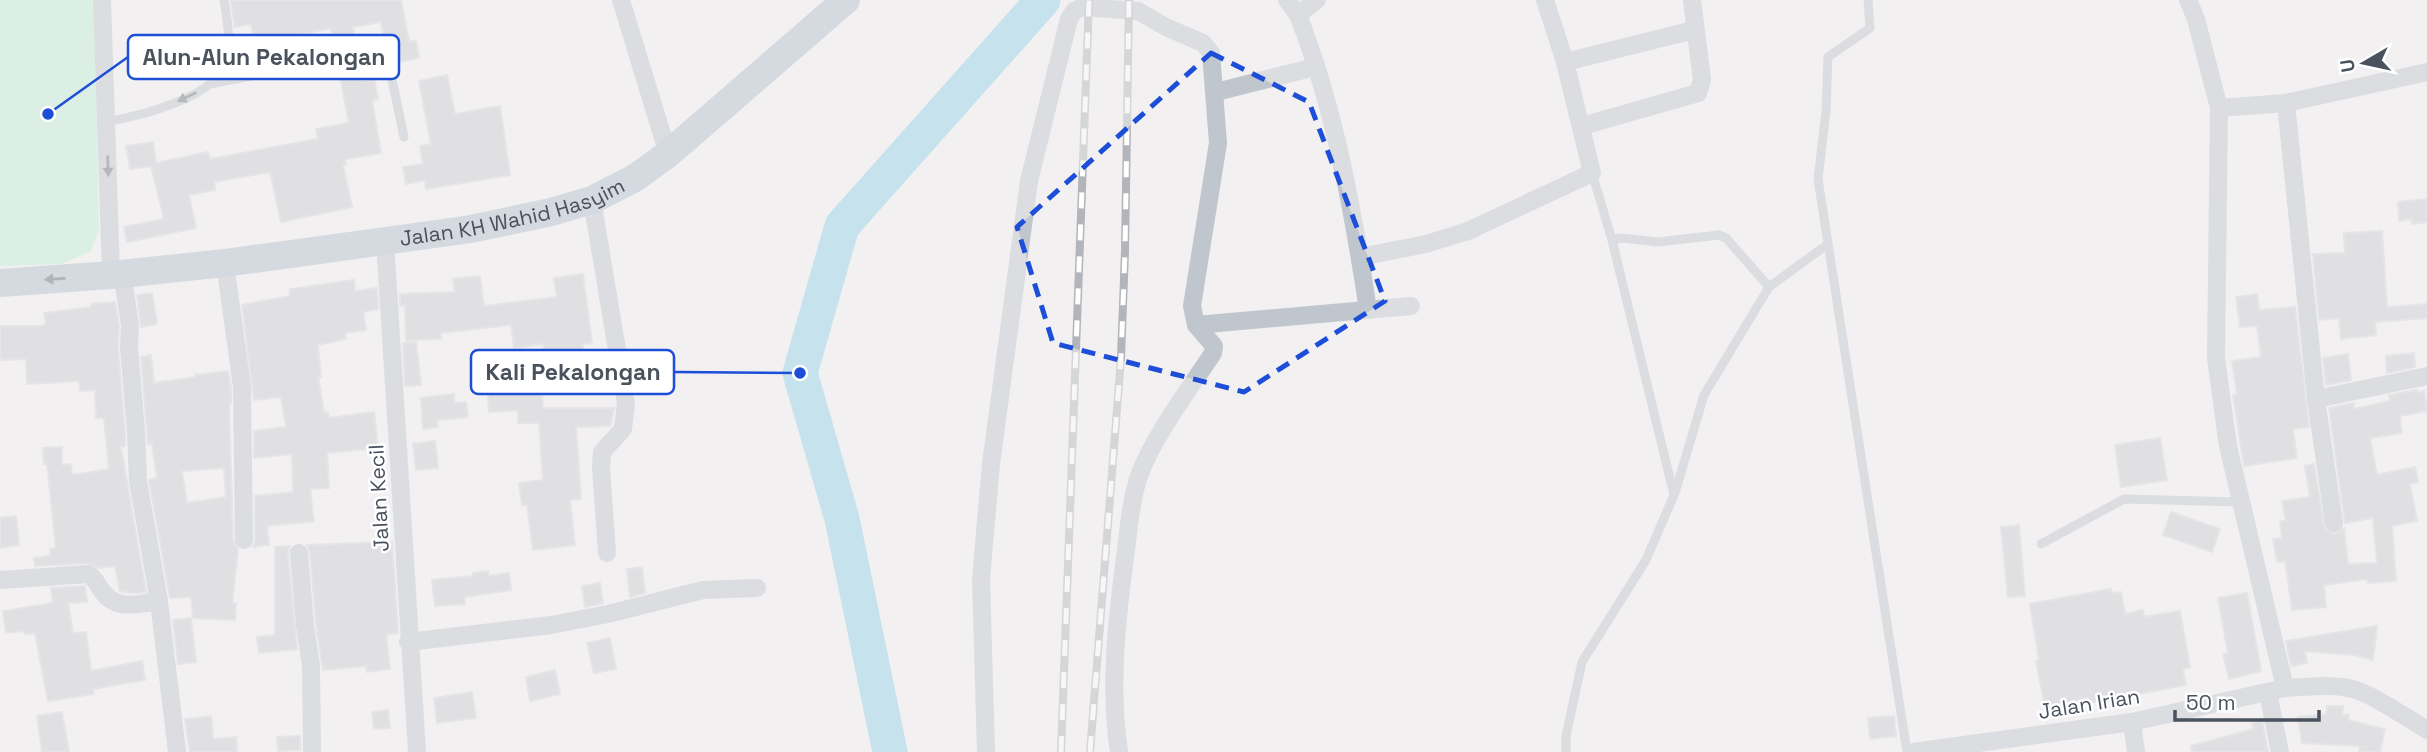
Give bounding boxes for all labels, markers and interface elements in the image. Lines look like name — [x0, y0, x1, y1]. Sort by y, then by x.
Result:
north arrow — [2329, 28, 2399, 98]
callout: Alun-Alun Pekalongan — [128, 35, 399, 79]
text: Alun-Alun Pekalongan — [142, 42, 386, 72]
text: U — [2334, 57, 2361, 74]
one-way arrow — [176, 91, 196, 103]
one-way arrow — [102, 155, 113, 177]
street label: Jalan KH Wahid Hasyim — [398, 172, 629, 252]
one-way arrow — [44, 274, 66, 285]
callout: Kali Pekalongan — [471, 350, 674, 394]
text: Kali Pekalongan — [485, 357, 661, 387]
street label: Jalan Kecil — [362, 444, 395, 552]
scale bar — [2175, 678, 2318, 722]
street label: Jalan Irian — [2036, 682, 2142, 725]
text: 50 m — [2186, 689, 2236, 716]

